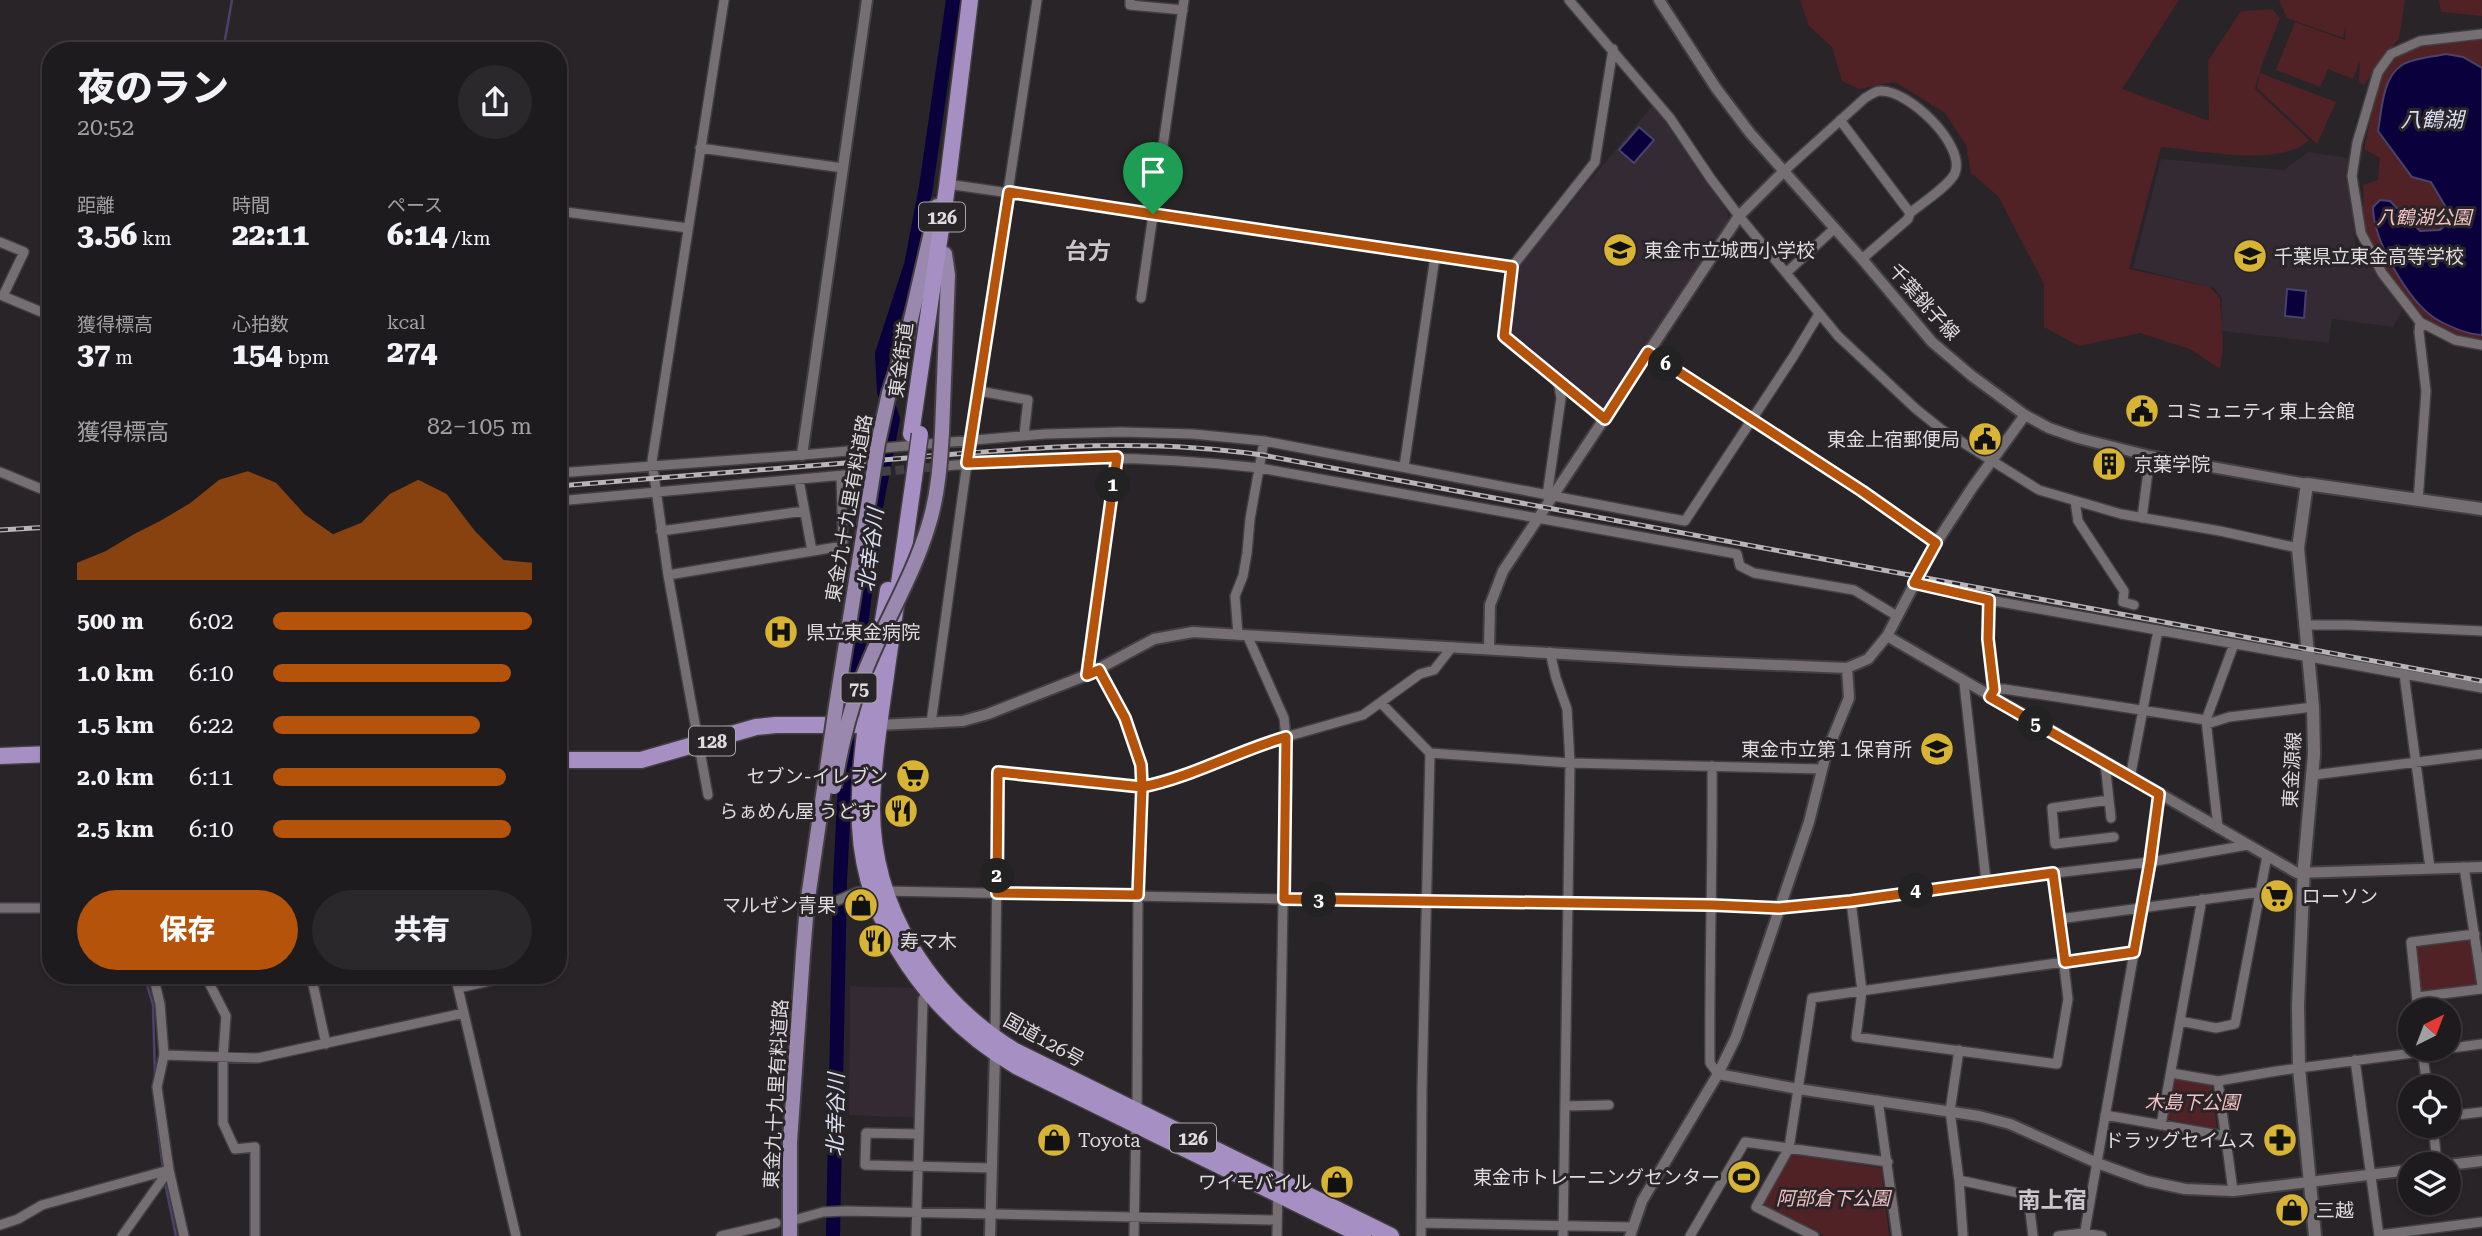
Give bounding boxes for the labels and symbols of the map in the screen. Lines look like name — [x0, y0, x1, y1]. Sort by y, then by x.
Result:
water label: 八鶴湖 — [2401, 108, 2466, 132]
pin — [1123, 142, 1183, 214]
road number: 126 — [919, 202, 965, 232]
park label: 八鶴湖公園 — [2376, 206, 2474, 229]
school or university icon: 東金市立城西小学校 — [1601, 231, 1639, 269]
school or university icon: 千葉県立東金高等学校 — [2231, 237, 2269, 275]
district label: 台方 — [1065, 238, 1111, 265]
place label: 東金市立城西小学校 — [1644, 239, 1815, 262]
place label: 千葉県立東金高等学校 — [2274, 245, 2464, 268]
street label: 千葉銚子線 — [1884, 259, 1964, 345]
street label: 東金街道 — [884, 321, 918, 399]
pin: 6 — [1648, 346, 1684, 382]
public building icon: コミュニティ東上会館 — [2123, 392, 2161, 430]
place label: コミュニティ東上会館 — [2166, 400, 2355, 423]
street label: 東金九十九里有料道路 — [821, 412, 877, 604]
public building icon: 東金上宿郵便局 — [1966, 420, 2004, 458]
place label: 東金上宿郵便局 — [1827, 428, 1960, 451]
building icon: 京葉学院 — [2090, 445, 2128, 483]
place label: 京葉学院 — [2134, 453, 2210, 476]
pin: 1 — [1096, 468, 1130, 503]
water label: 北幸谷川 — [854, 505, 888, 593]
hospital icon: 県立東金病院 — [762, 613, 800, 651]
place label: 県立東金病院 — [806, 621, 920, 644]
road number: 75 — [842, 674, 876, 702]
pin: 5 — [2018, 706, 2054, 742]
road number: 128 — [689, 726, 735, 756]
school or university icon: 東金市立第１保育所 — [1918, 730, 1956, 768]
street label: 東金源線 — [2279, 731, 2305, 809]
place label: 東金市立第１保育所 — [1741, 738, 1912, 761]
supermarket icon: セブン-イレブン — [894, 757, 932, 795]
place label: セブン-イレブン — [747, 765, 888, 788]
restaurant icon: らぁめん屋 うどす — [882, 792, 920, 830]
place label: らぁめん屋 うどす — [719, 800, 876, 823]
pin: 2 — [979, 858, 1014, 894]
pin: 4 — [1898, 874, 1934, 908]
supermarket icon: ローソン — [2258, 877, 2296, 915]
pin: 3 — [1302, 883, 1336, 918]
place label: ローソン — [2302, 885, 2378, 908]
shop icon: マルゼン青果 — [842, 886, 880, 924]
place label: マルゼン青果 — [722, 894, 836, 917]
restaurant icon: 寿マ木 — [856, 922, 894, 960]
place label: 寿マ木 — [900, 930, 957, 953]
north arrow — [2398, 998, 2460, 1060]
street label: 東金九十九里有料道路 — [760, 999, 792, 1189]
street label: 国道126号 — [1000, 1008, 1088, 1072]
water label: 北幸谷川 — [823, 1071, 849, 1157]
park label: 木島下公園 — [2144, 1091, 2242, 1114]
shop icon: Toyota — [1035, 1121, 1073, 1159]
pharmacy icon: ドラッグセイムス — [2261, 1121, 2299, 1159]
road number: 126 — [1170, 1124, 1216, 1153]
place label: Toyota — [1078, 1129, 1141, 1152]
place label: ドラッグセイムス — [2104, 1129, 2256, 1152]
sports icon: 東金市トレーニングセンター — [1725, 1158, 1763, 1196]
shop icon: ワイモバイル — [1318, 1163, 1356, 1201]
place label: 東金市トレーニングセンター — [1473, 1166, 1720, 1189]
place label: ワイモバイル — [1198, 1171, 1312, 1194]
park label: 阿部倉下公園 — [1776, 1187, 1893, 1210]
district label: 南上宿 — [2018, 1187, 2087, 1214]
shop icon: 三越 — [2273, 1191, 2311, 1229]
place label: 三越 — [2316, 1199, 2354, 1222]

